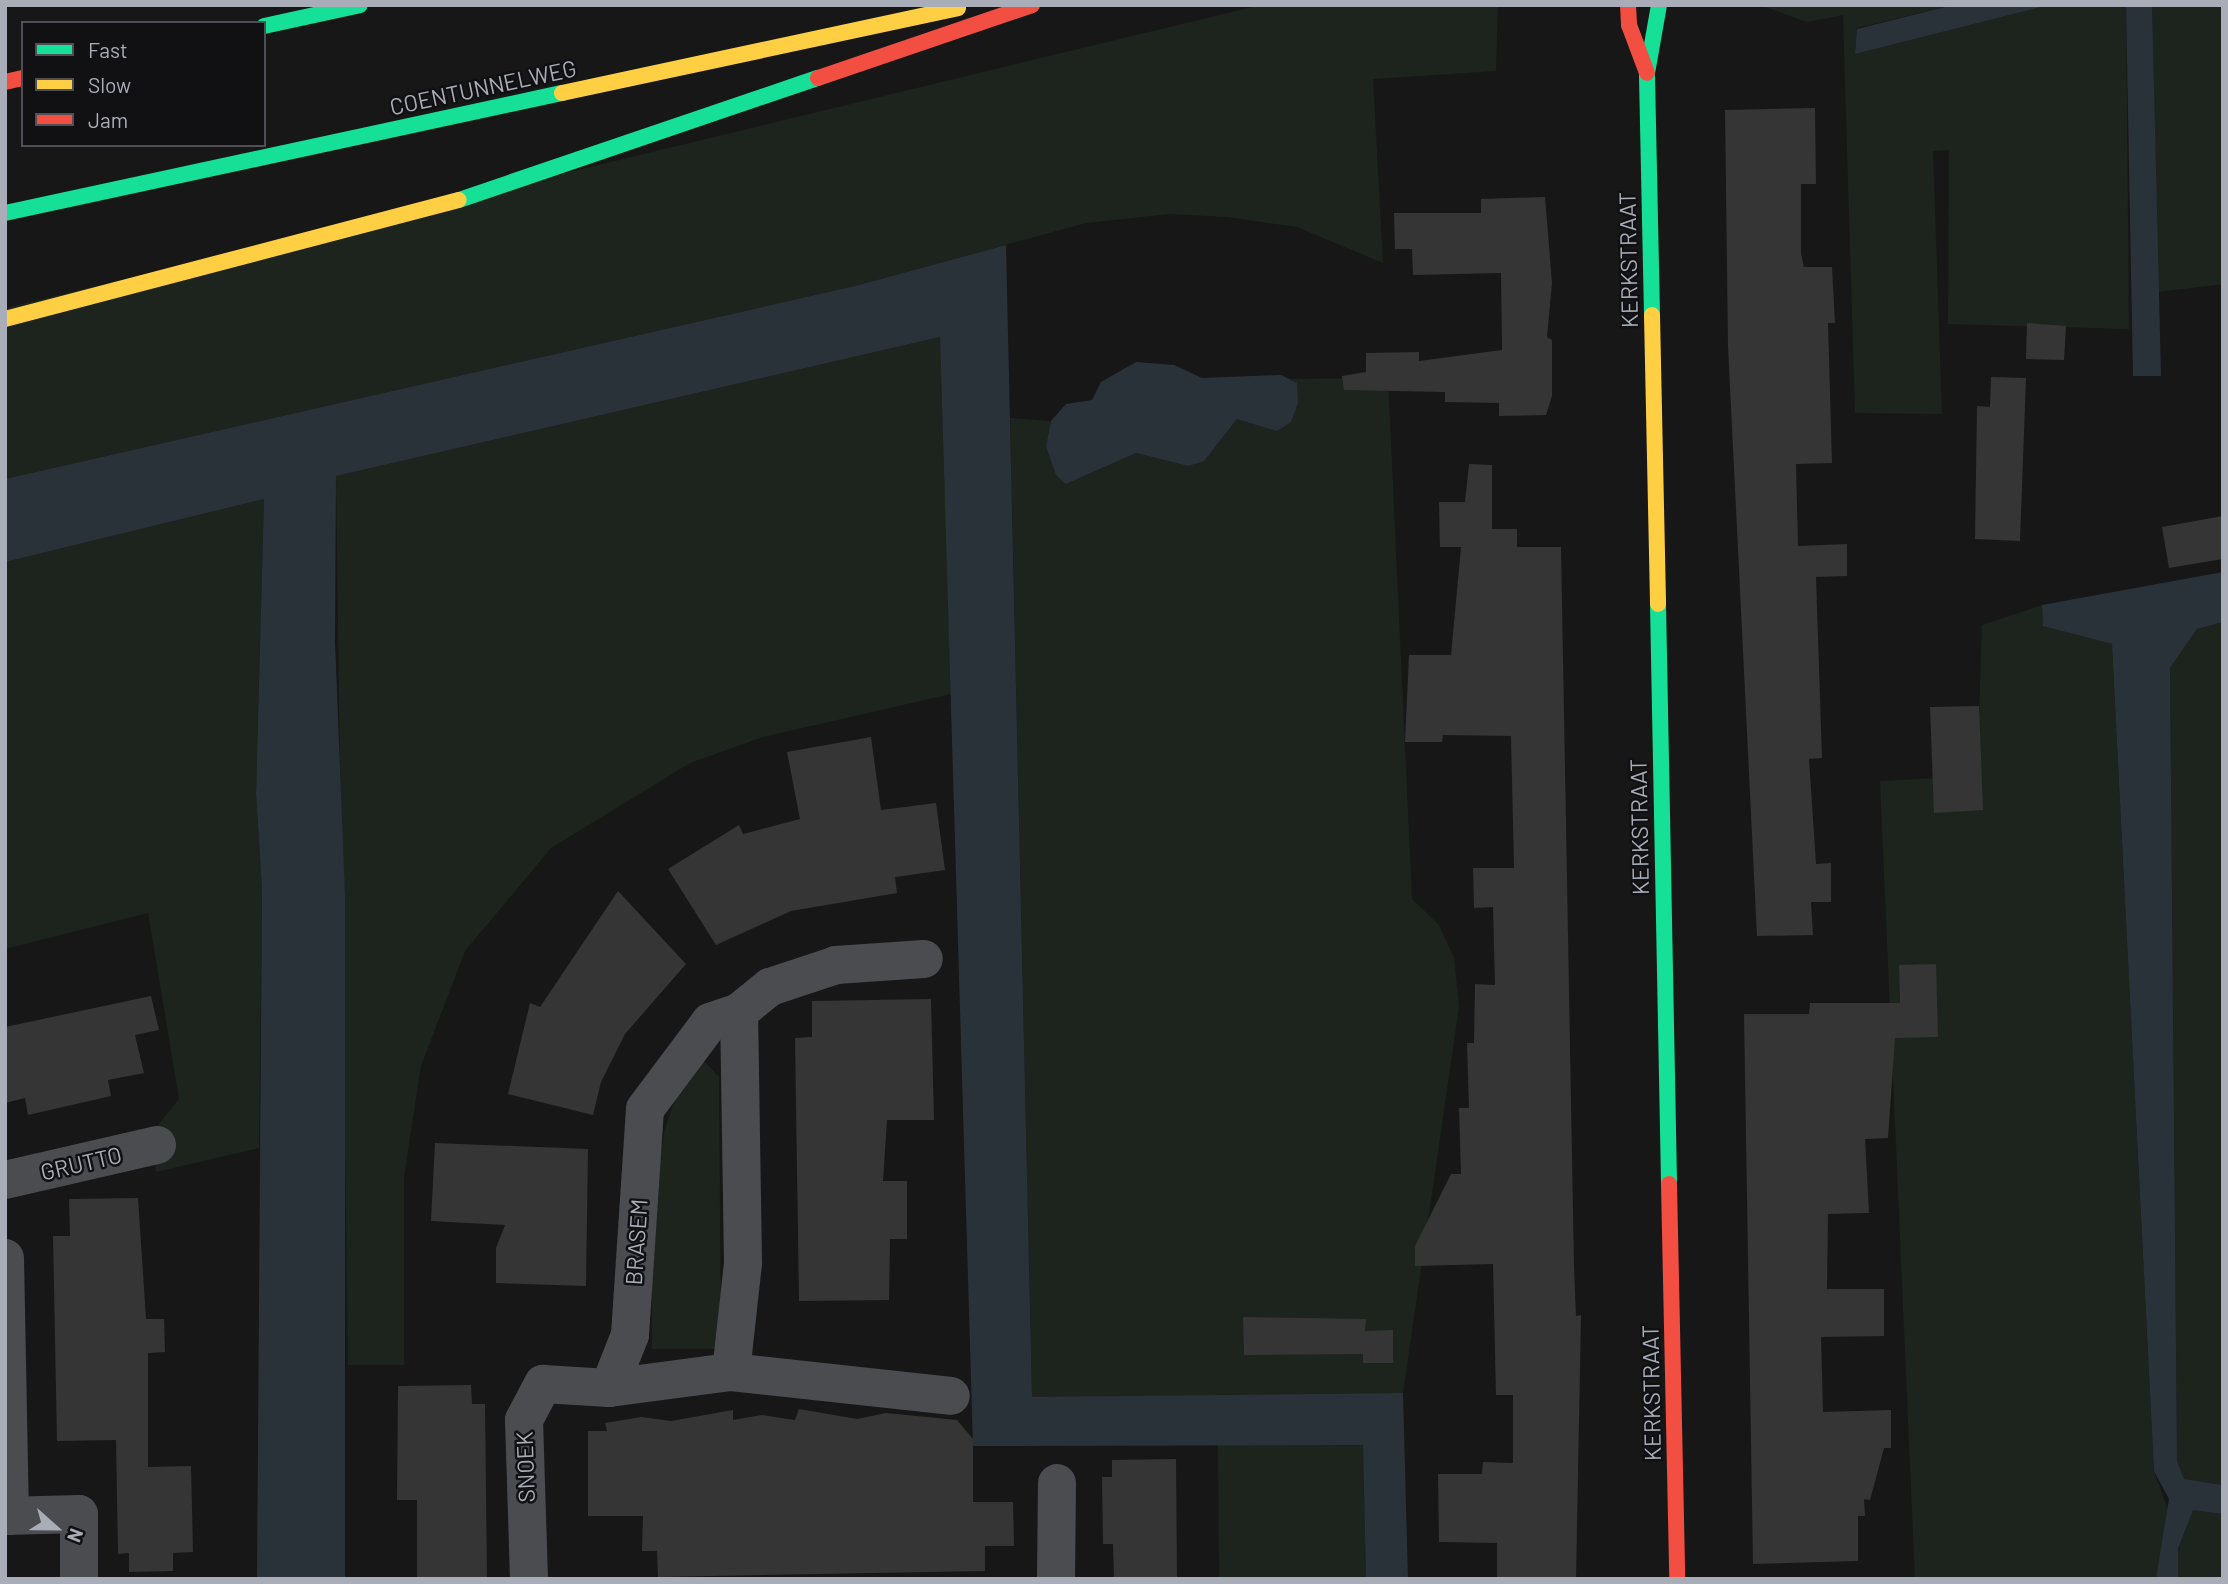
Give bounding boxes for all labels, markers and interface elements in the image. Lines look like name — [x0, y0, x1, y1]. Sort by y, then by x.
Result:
legend — [21, 21, 266, 147]
text: Fast — [88, 37, 128, 62]
street label: COENTUNNELWEG — [387, 54, 579, 120]
text: Slow — [88, 72, 131, 97]
text: Jam — [88, 107, 128, 132]
street label: KERKSTRAAT — [1613, 192, 1643, 328]
street label: KERKSTRAAT — [1624, 759, 1654, 895]
street label: GRUTTO — [38, 1140, 124, 1186]
street label: BRASEM — [619, 1198, 653, 1286]
street label: KERKSTRAAT — [1636, 1325, 1666, 1461]
street label: SNOEK — [510, 1431, 540, 1503]
north arrow — [21, 1493, 91, 1563]
text: N — [63, 1526, 89, 1546]

